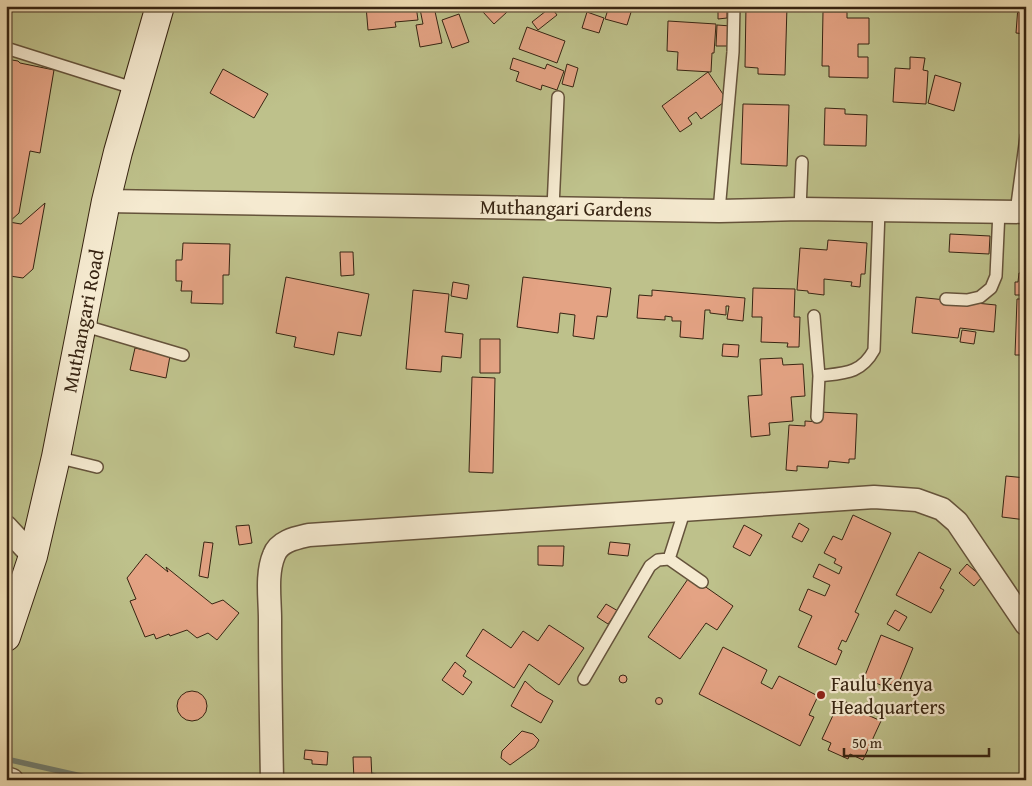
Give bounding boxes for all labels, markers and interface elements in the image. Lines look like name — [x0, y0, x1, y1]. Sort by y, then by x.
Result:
street label: Muthangari Gardens — [480, 191, 652, 224]
street label: Muthangari Road — [54, 246, 111, 395]
place label: Faulu Kenya Headquarters — [831, 669, 946, 721]
marker: Faulu Kenya Headquarters — [815, 689, 827, 701]
scale bar — [844, 726, 990, 758]
text: 50 m — [852, 732, 883, 753]

